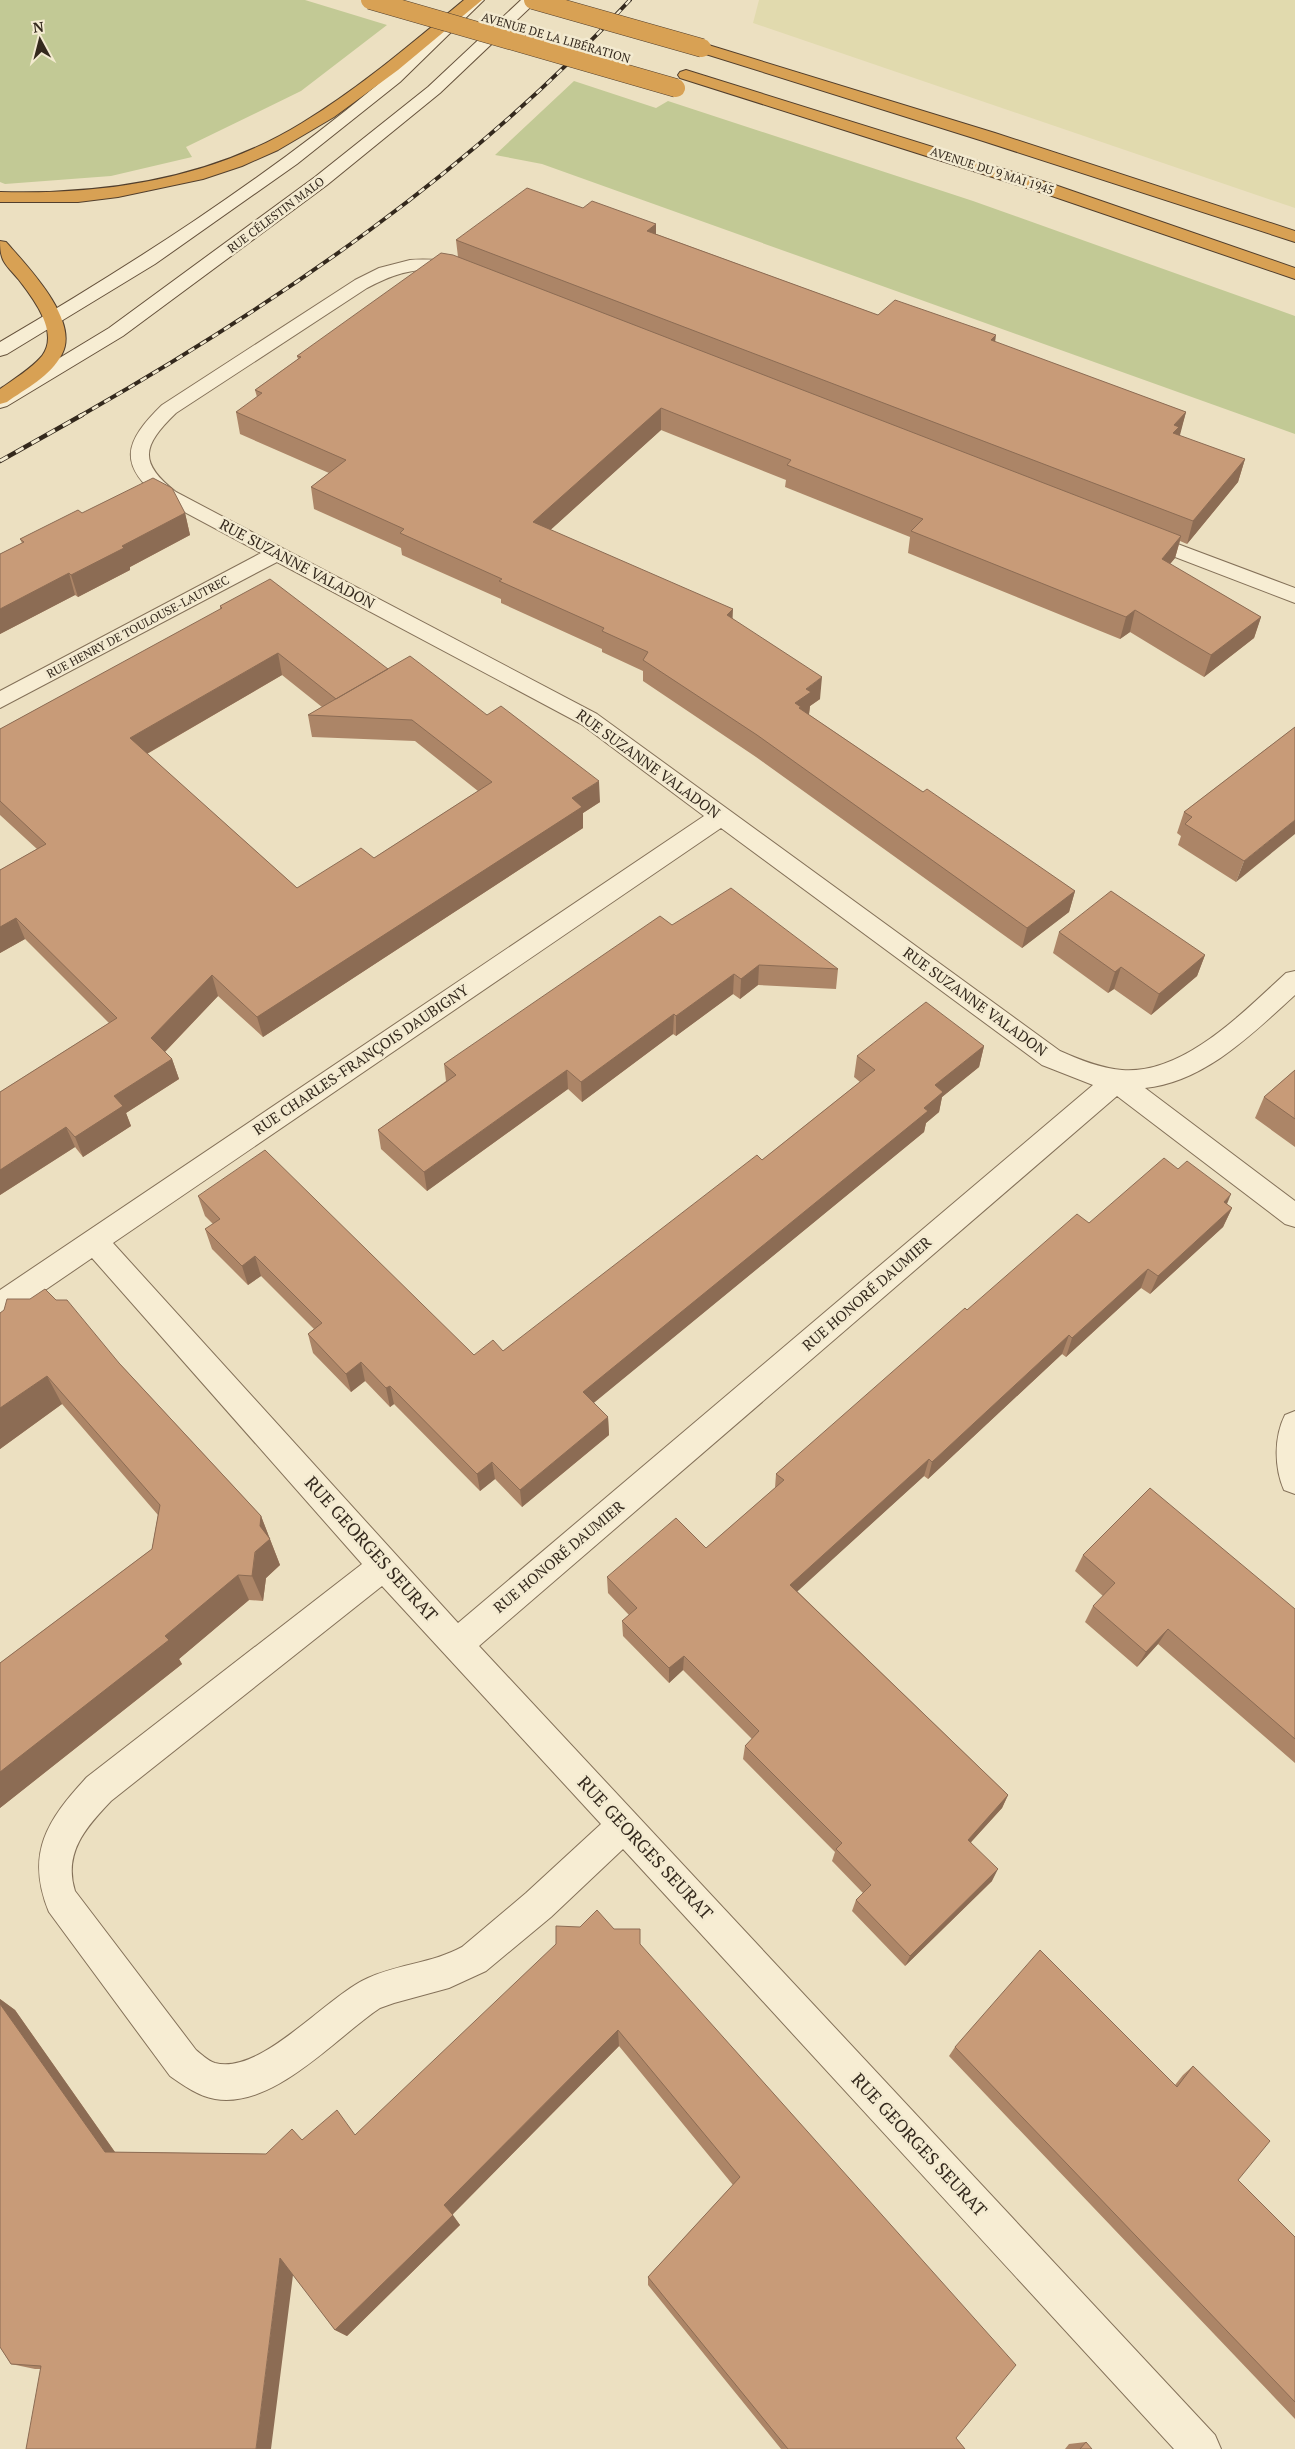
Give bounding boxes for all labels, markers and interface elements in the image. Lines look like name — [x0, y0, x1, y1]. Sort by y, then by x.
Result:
street label: AVENUE DE LA LIBÉRATION — [480, 9, 632, 66]
north arrow — [15, 15, 65, 65]
text: N — [32, 16, 45, 37]
street label: AVENUE DU 9 MAI 1945 — [928, 143, 1056, 198]
street label: RUE CÉLESTIN MALO — [224, 173, 327, 256]
street label: RUE SUZANNE VALADON — [216, 514, 379, 613]
street label: RUE HENRY DE TOULOUSE-LAUTREC — [44, 572, 232, 681]
street label: RUE SUZANNE VALADON — [573, 704, 725, 822]
street label: RUE SUZANNE VALADON — [900, 942, 1052, 1060]
street label: RUE CHARLES-FRANÇOIS DAUBIGNY — [249, 979, 472, 1139]
street label: RUE HONORÉ DAUMIER — [798, 1231, 935, 1355]
street label: RUE GEORGES SEURAT — [300, 1470, 444, 1626]
street label: RUE HONORÉ DAUMIER — [489, 1495, 628, 1617]
street label: RUE GEORGES SEURAT — [573, 1770, 719, 1924]
street label: RUE GEORGES SEURAT — [847, 2067, 993, 2221]

